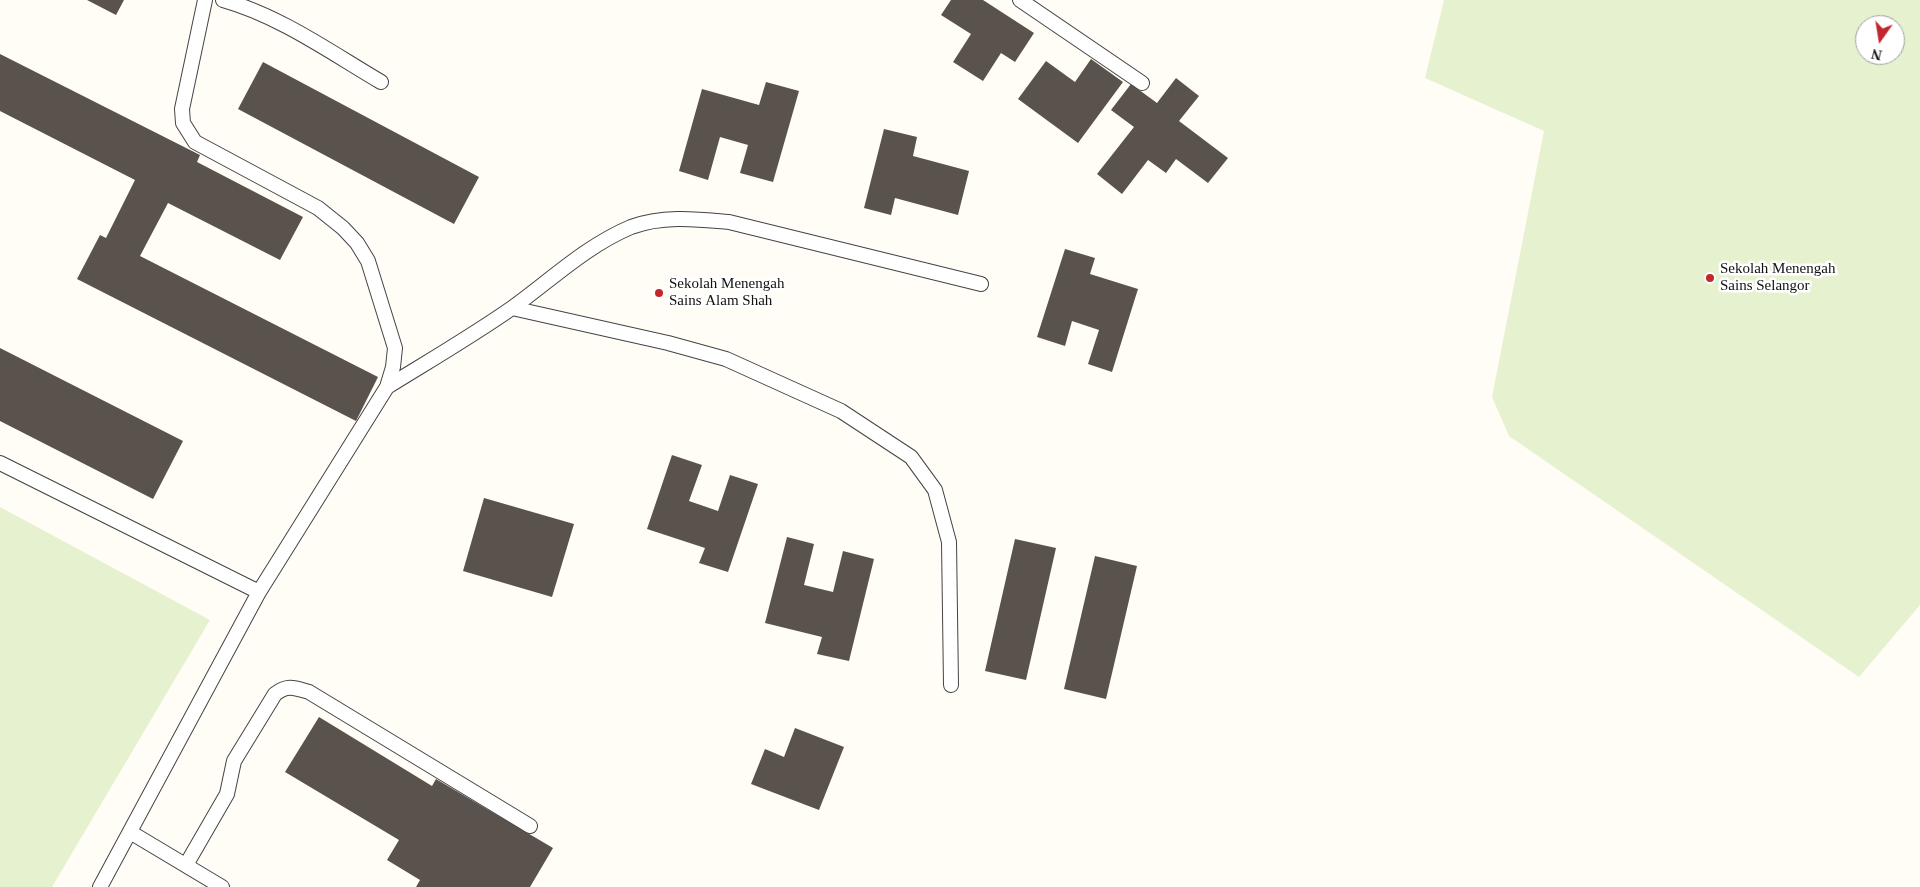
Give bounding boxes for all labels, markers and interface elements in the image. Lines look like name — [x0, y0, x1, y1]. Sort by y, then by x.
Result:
north arrow — [1855, 15, 1905, 65]
text: N — [1870, 46, 1883, 63]
place label: Sekolah Menengah Sains Selangor — [1720, 260, 1835, 295]
marker: Sekolah Menengah Sains Selangor — [1704, 272, 1716, 284]
place label: Sekolah Menengah Sains Alam Shah — [669, 275, 784, 310]
marker: Sekolah Menengah Sains Alam Shah — [653, 287, 665, 299]

